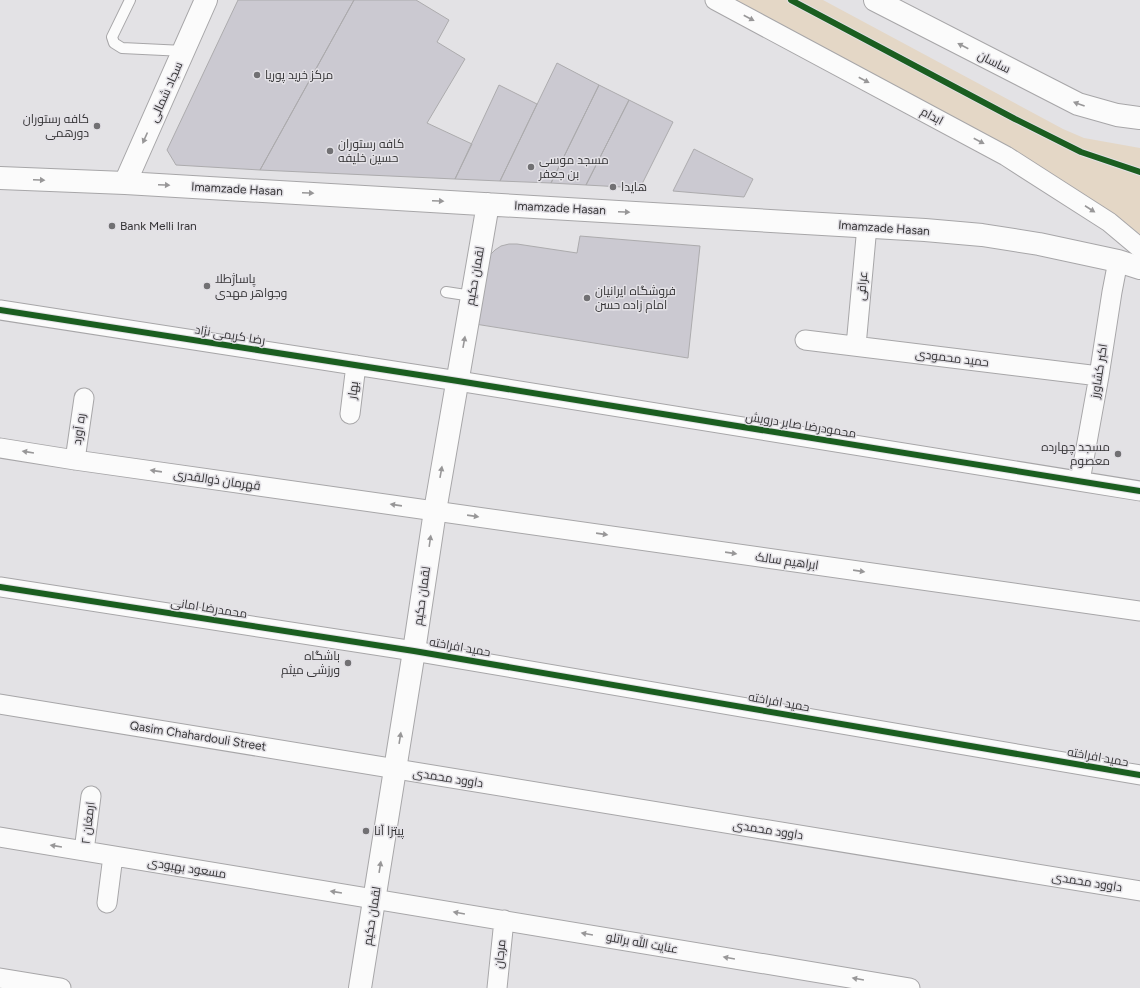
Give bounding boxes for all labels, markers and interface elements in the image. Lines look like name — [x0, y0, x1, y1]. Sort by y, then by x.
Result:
one-way arrow — [744, 15, 755, 22]
one-way arrow — [957, 42, 969, 49]
street label: ساسان — [975, 48, 1013, 76]
street label: سجاد شمالی — [146, 59, 186, 125]
place label: مرکز خرید پوریا — [265, 68, 333, 84]
marker: مرکز خرید پوریا — [252, 70, 262, 80]
one-way arrow — [858, 76, 870, 83]
one-way arrow — [1073, 101, 1085, 107]
street label: ابدام — [918, 104, 946, 129]
place label: کافه رستوران دورهمی — [23, 112, 89, 140]
marker: کافه رستوران دورهمی — [92, 121, 102, 131]
one-way arrow — [142, 133, 148, 144]
place label: کافه رستوران حسین خلیفه — [338, 137, 404, 165]
one-way arrow — [973, 138, 984, 144]
marker: کافه رستوران حسین خلیفه — [325, 146, 335, 156]
place label: مسجد موسی بن جعفر — [538, 153, 609, 181]
marker: مسجد موسی بن جعفر — [526, 162, 536, 172]
one-way arrow — [33, 176, 45, 183]
street label: Imamzade Hasan — [191, 180, 284, 198]
place label: هایدا — [621, 180, 647, 194]
one-way arrow — [158, 182, 171, 188]
marker: هایدا — [608, 182, 618, 192]
one-way arrow — [302, 190, 314, 197]
one-way arrow — [432, 198, 445, 204]
street label: Imamzade Hasan — [514, 199, 607, 217]
one-way arrow — [1084, 205, 1095, 213]
one-way arrow — [618, 209, 631, 215]
street label: Imamzade Hasan — [838, 218, 931, 238]
place label: Bank Melli Iran — [120, 219, 197, 233]
marker: Bank Melli Iran — [107, 221, 117, 231]
street label: لقمان حکیم — [463, 245, 488, 307]
street label: عراقی — [854, 271, 870, 301]
place label: پاساژطلا وجواهر مهدی — [215, 272, 287, 300]
marker: پاساژطلا وجواهر مهدی — [202, 281, 212, 291]
place label: فروشگاه ایرانیان امام زاده حسن — [595, 284, 676, 313]
marker: فروشگاه ایرانیان امام زاده حسن — [582, 293, 592, 303]
street label: رضا کریمی نژاد — [194, 323, 266, 347]
one-way arrow — [461, 336, 467, 348]
street label: اکبر کشاورز — [1088, 343, 1110, 400]
street label: حمید محمودی — [914, 347, 990, 369]
street label: بهار — [345, 380, 361, 401]
street label: محمودرضا صابر درویش — [745, 409, 857, 441]
street label: ره آورد — [70, 412, 88, 446]
place label: مسجد چهارده معصوم — [1041, 440, 1110, 469]
one-way arrow — [22, 449, 34, 455]
marker: مسجد چهارده معصوم — [1113, 449, 1123, 459]
one-way arrow — [439, 466, 445, 478]
street label: قهرمان ذوالقدری — [173, 467, 261, 493]
one-way arrow — [150, 468, 162, 474]
one-way arrow — [390, 502, 402, 508]
one-way arrow — [467, 513, 479, 519]
one-way arrow — [596, 531, 608, 537]
one-way arrow — [427, 534, 433, 547]
one-way arrow — [725, 550, 737, 556]
street label: ابراهیم سالک — [754, 550, 820, 573]
street label: لقمان حکیم — [411, 566, 434, 627]
one-way arrow — [853, 568, 865, 574]
street label: محمدرضا امانی — [170, 595, 248, 621]
street label: حمید افراخته — [428, 635, 492, 659]
place label: باشگاه ورزشی میثم — [281, 649, 340, 678]
marker: باشگاه ورزشی میثم — [343, 658, 353, 668]
street label: حمید افراخته — [747, 690, 811, 714]
street label: Qasim Chahardouli Street — [129, 718, 268, 754]
one-way arrow — [397, 732, 403, 744]
street label: حمید افراخته — [1066, 745, 1130, 769]
street label: داوود محمدی — [412, 766, 484, 791]
street label: ارمغان ۲ — [78, 801, 98, 845]
street label: داوود محمدی — [732, 818, 804, 843]
place label: پیتزا آنا — [374, 824, 405, 840]
marker: پیتزا آنا — [361, 826, 371, 836]
one-way arrow — [50, 843, 62, 849]
street label: مسعود بهبودی — [147, 855, 227, 881]
one-way arrow — [377, 861, 383, 873]
street label: داوود محمدی — [1051, 870, 1123, 895]
street label: لقمان حکیم — [360, 885, 385, 947]
one-way arrow — [330, 889, 342, 895]
one-way arrow — [453, 909, 465, 915]
street label: عنایت الله براتلو — [605, 929, 679, 956]
one-way arrow — [581, 931, 593, 937]
street label: مرجان — [491, 939, 509, 969]
one-way arrow — [723, 955, 735, 961]
one-way arrow — [852, 976, 864, 982]

